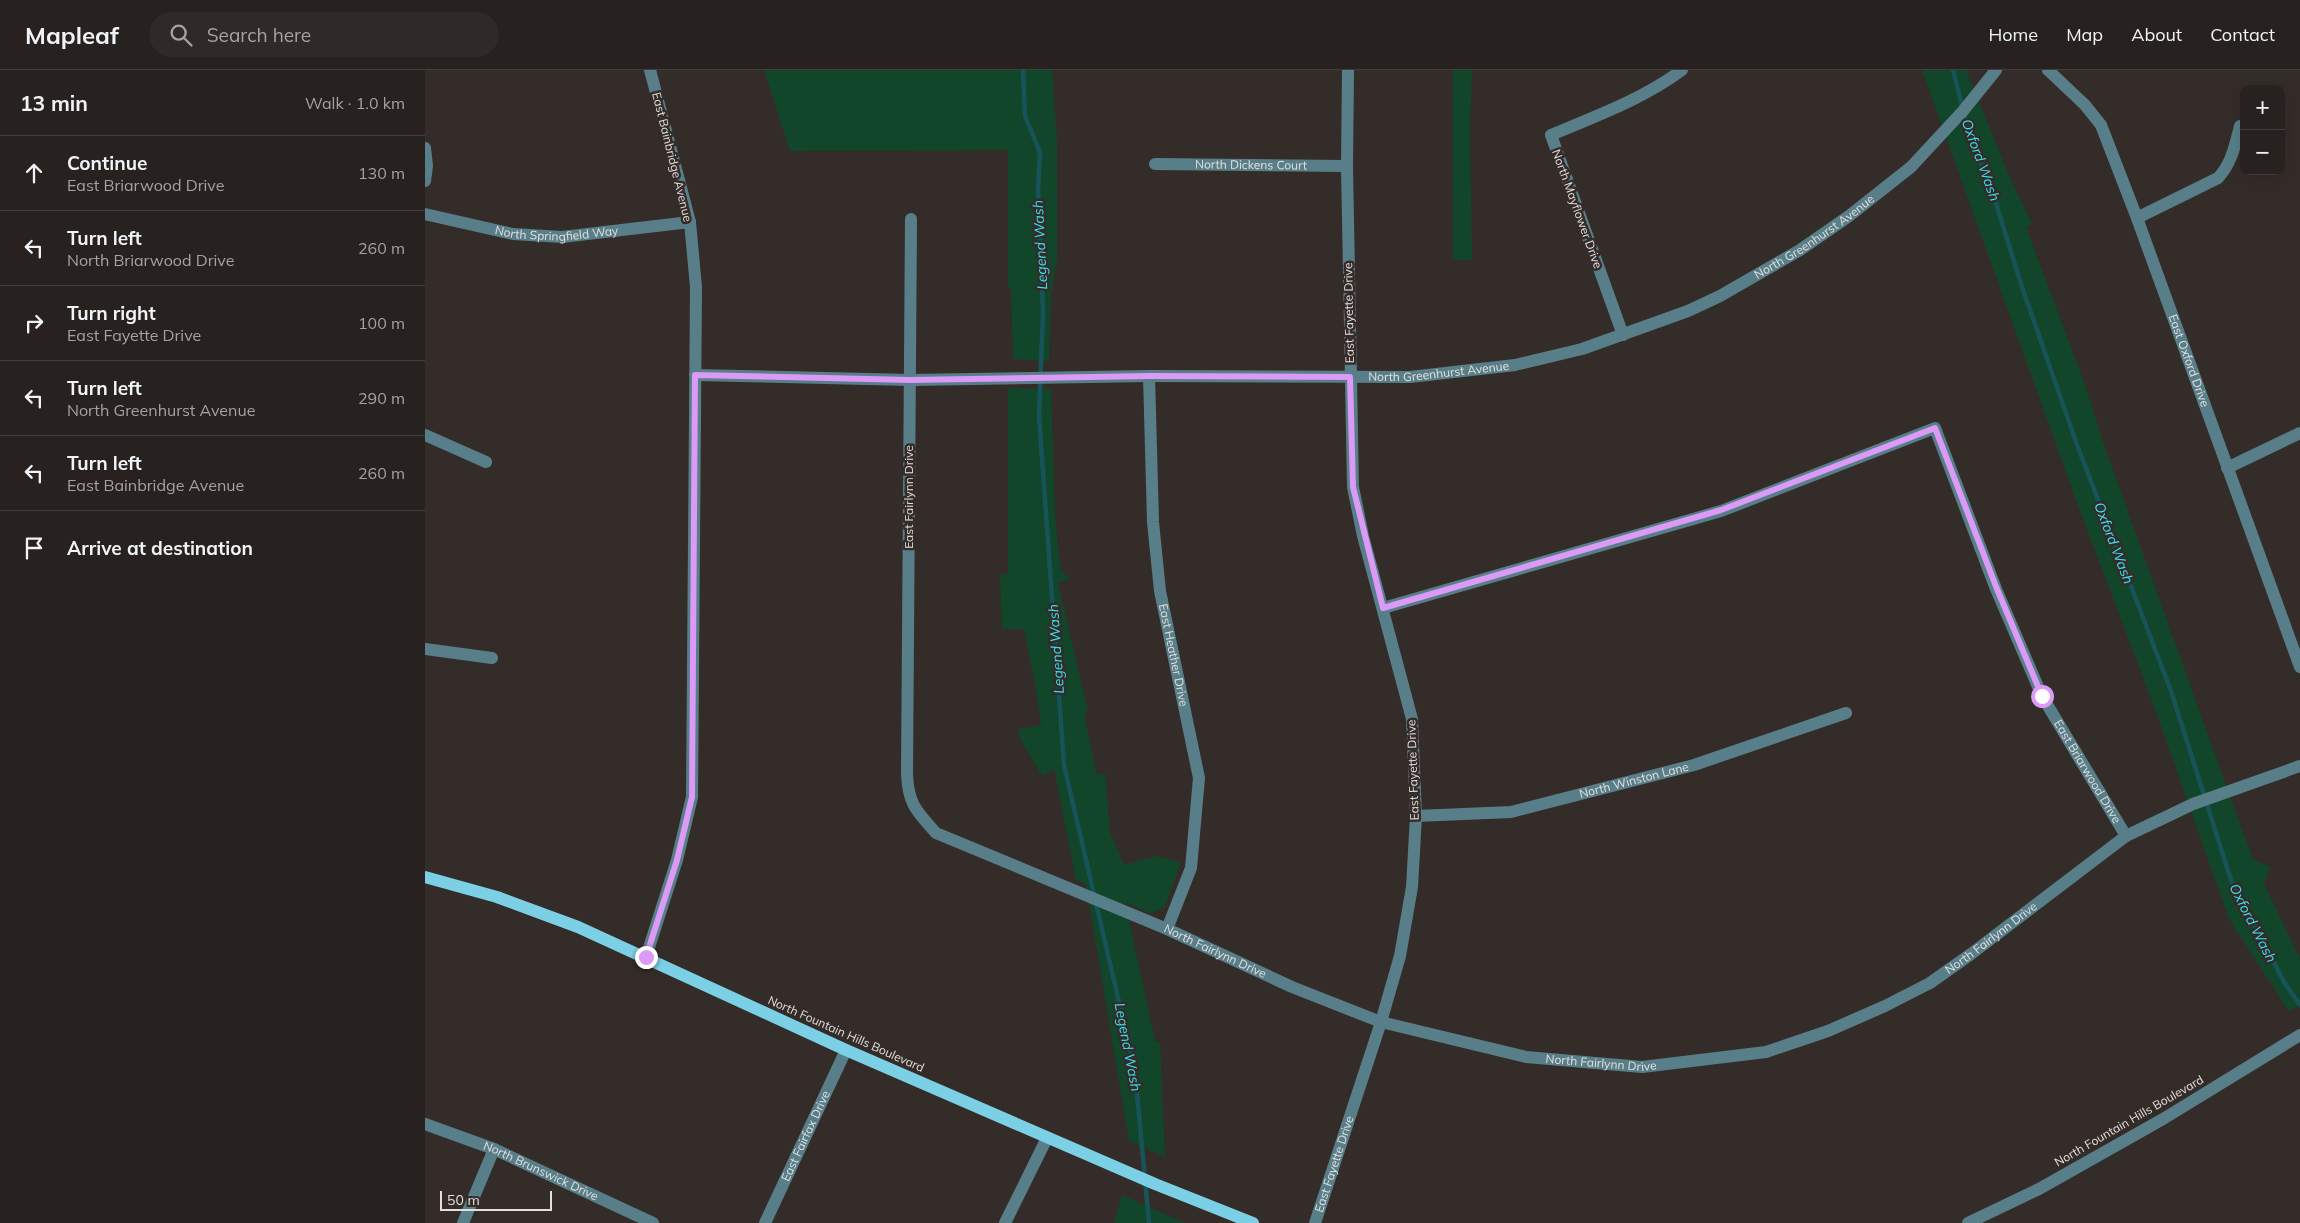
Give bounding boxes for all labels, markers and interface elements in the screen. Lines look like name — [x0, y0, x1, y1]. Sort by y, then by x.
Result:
search box — [149, 12, 499, 57]
text: Mapleaf — [25, 20, 119, 50]
icon: search — [167, 21, 195, 49]
text: Search here — [207, 23, 311, 47]
text: Home — [1988, 23, 2038, 46]
text: Map — [2066, 23, 2103, 46]
text: About — [2131, 23, 2182, 46]
text: Contact — [2210, 23, 2275, 46]
map controls — [2240, 85, 2285, 175]
button: + — [2240, 85, 2285, 130]
text: 13 min — [20, 90, 88, 116]
street label: East Bainbridge Avenue — [649, 91, 696, 223]
text: Walk · 1.0 km — [305, 93, 405, 113]
water label: Oxford Wash — [1958, 116, 2004, 204]
button: − — [2240, 130, 2285, 175]
street label: North Mayflower Drive — [1549, 147, 1606, 270]
text: Continue — [67, 151, 147, 175]
street label: North Dickens Court — [1195, 156, 1307, 173]
icon: ahead — [20, 159, 48, 187]
text: 130 m — [358, 163, 405, 183]
text: East Briarwood Drive — [67, 175, 224, 195]
street label: North Greenhurst Avenue — [1751, 191, 1877, 282]
water label: Legend Wash — [1029, 200, 1051, 290]
street label: North Springfield Way — [494, 222, 620, 244]
text: Turn left — [67, 226, 142, 250]
icon: left — [20, 234, 48, 262]
text: 260 m — [358, 238, 405, 258]
text: North Briarwood Drive — [67, 250, 234, 270]
street label: East Fayette Drive — [1340, 263, 1357, 363]
text: Turn right — [67, 301, 156, 325]
icon: right — [20, 309, 48, 337]
street label: East Oxford Drive — [2166, 312, 2213, 409]
text: 100 m — [358, 313, 405, 333]
text: East Fayette Drive — [67, 325, 201, 345]
street label: North Greenhurst Avenue — [1368, 358, 1510, 384]
text: Turn left — [67, 376, 142, 400]
icon: left — [20, 384, 48, 412]
text: 290 m — [358, 388, 405, 408]
text: North Greenhurst Avenue — [67, 400, 255, 420]
street label: East Fairlynn Drive — [901, 445, 916, 549]
text: Turn left — [67, 451, 142, 475]
icon: left — [20, 459, 48, 487]
text: 260 m — [358, 463, 405, 483]
text: East Bainbridge Avenue — [67, 475, 244, 495]
water label: Oxford Wash — [2090, 500, 2138, 586]
icon: arrive — [20, 534, 48, 562]
text: Arrive at destination — [67, 536, 253, 560]
street label: East Heather Drive — [1156, 602, 1192, 708]
water label: Legend Wash — [1044, 604, 1068, 694]
route start — [2031, 685, 2054, 708]
street label: East Briarwood Drive — [2051, 717, 2125, 826]
street label: East Fayette Drive — [1403, 719, 1422, 821]
street label: North Winston Lane — [1577, 759, 1690, 801]
water label: Oxford Wash — [2225, 881, 2281, 965]
street label: North Fairlynn Drive — [1942, 898, 2040, 977]
street label: North Fairlynn Drive — [1162, 921, 1269, 981]
route end — [635, 946, 658, 969]
street label: North Fountain Hills Boulevard — [766, 992, 927, 1075]
water label: Legend Wash — [1111, 1001, 1145, 1093]
street label: North Fairlynn Drive — [1545, 1051, 1657, 1074]
street label: North Fountain Hills Boulevard — [2052, 1072, 2206, 1169]
street label: East Fairfax Drive — [778, 1088, 833, 1184]
street label: East Fayette Drive — [1311, 1114, 1357, 1214]
street label: North Brunswick Drive — [481, 1138, 601, 1203]
scale bar — [440, 1188, 553, 1211]
text: 50 m — [447, 1191, 480, 1209]

